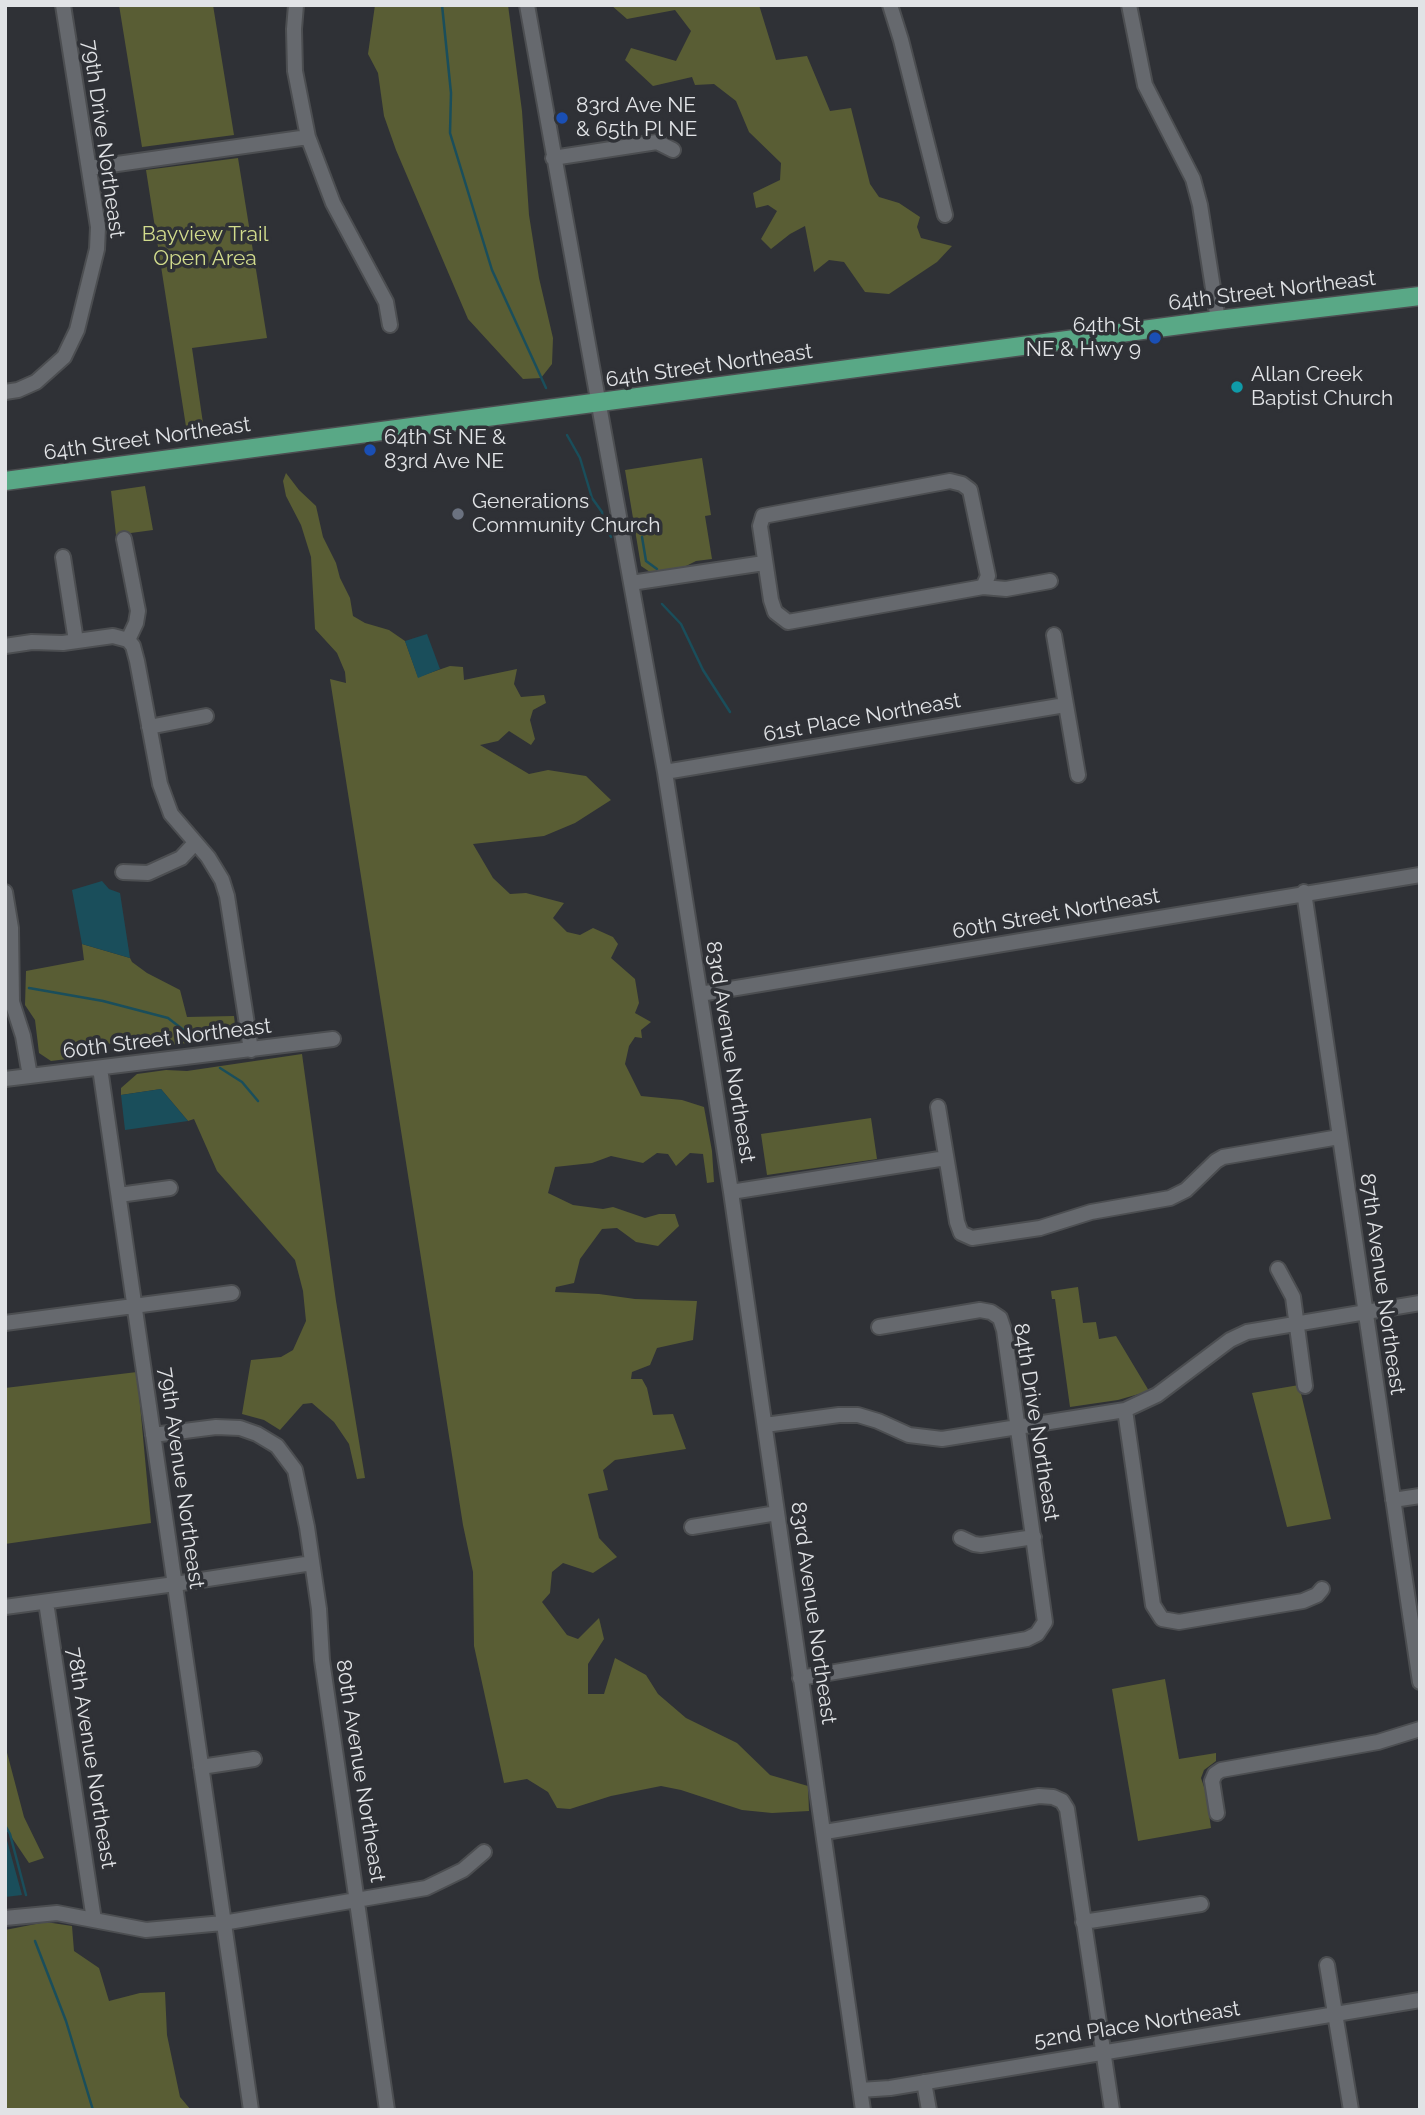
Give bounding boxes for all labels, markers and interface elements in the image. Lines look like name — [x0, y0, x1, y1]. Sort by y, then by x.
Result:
street label: 79th Drive Northeast — [77, 38, 129, 240]
place label: 83rd Ave NE & 65th Pl NE — [576, 93, 697, 143]
marker: 83rd Ave NE & 65th Pl NE — [554, 110, 570, 126]
park label: Bayview Trail Open Area — [142, 222, 268, 272]
street label: 64th Street Northeast — [1167, 266, 1377, 316]
place label: 64th St NE & Hwy 9 — [1026, 313, 1141, 363]
marker: 64th St NE & Hwy 9 — [1147, 330, 1163, 346]
street label: 64th Street Northeast — [604, 339, 814, 393]
place label: Allan Creek Baptist Church — [1251, 362, 1393, 412]
marker: Allan Creek Baptist Church — [1229, 379, 1245, 395]
street label: 64th Street Northeast — [42, 412, 252, 466]
place label: 64th St NE & 83rd Ave NE — [384, 425, 506, 475]
marker: 64th St NE & 83rd Ave NE — [362, 442, 378, 458]
place label: Generations Community Church — [472, 489, 660, 539]
marker: Generations Community Church — [450, 506, 466, 522]
street label: 61st Place Northeast — [762, 688, 962, 748]
street label: 60th Street Northeast — [950, 883, 1162, 945]
street label: 83rd Avenue Northeast — [700, 939, 760, 1165]
street label: 60th Street Northeast — [61, 1014, 273, 1064]
street label: 87th Avenue Northeast — [1354, 1172, 1410, 1396]
street label: 84th Drive Northeast — [1008, 1321, 1064, 1523]
street label: 79th Avenue Northeast — [153, 1366, 209, 1590]
street label: 83rd Avenue Northeast — [785, 1500, 841, 1726]
street label: 78th Avenue Northeast — [61, 1646, 121, 1870]
street label: 80th Avenue Northeast — [330, 1658, 390, 1884]
street label: 52nd PIace Northeast — [1032, 1996, 1242, 2054]

